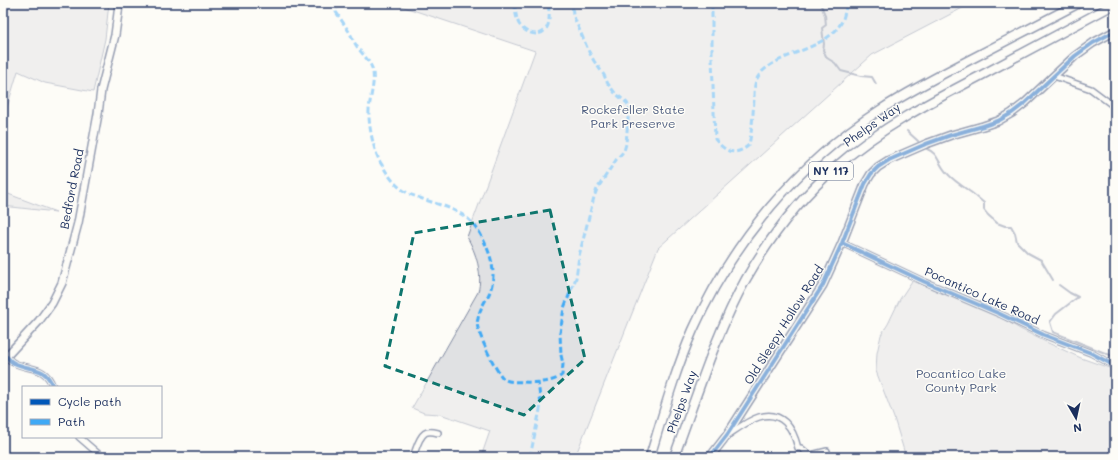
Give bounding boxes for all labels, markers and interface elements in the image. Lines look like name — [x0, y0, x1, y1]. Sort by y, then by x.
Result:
street label: Phelps Way — [840, 99, 903, 150]
park label: Rockefeller State Park Preserve — [581, 101, 685, 131]
street label: Bedford Road — [55, 147, 87, 230]
road number: NY 117 — [809, 162, 853, 180]
street label: Old Sleepy Hollow Road — [740, 261, 827, 387]
street label: Pocantico Lake Road — [923, 263, 1043, 328]
park label: Pocantico Lake County Park — [916, 365, 1006, 395]
street label: Phelps Way — [662, 368, 700, 435]
legend — [22, 386, 162, 438]
text: Cycle path — [58, 393, 121, 409]
north arrow — [1056, 398, 1096, 438]
text: Path — [58, 413, 85, 429]
text: N — [1072, 420, 1083, 436]

